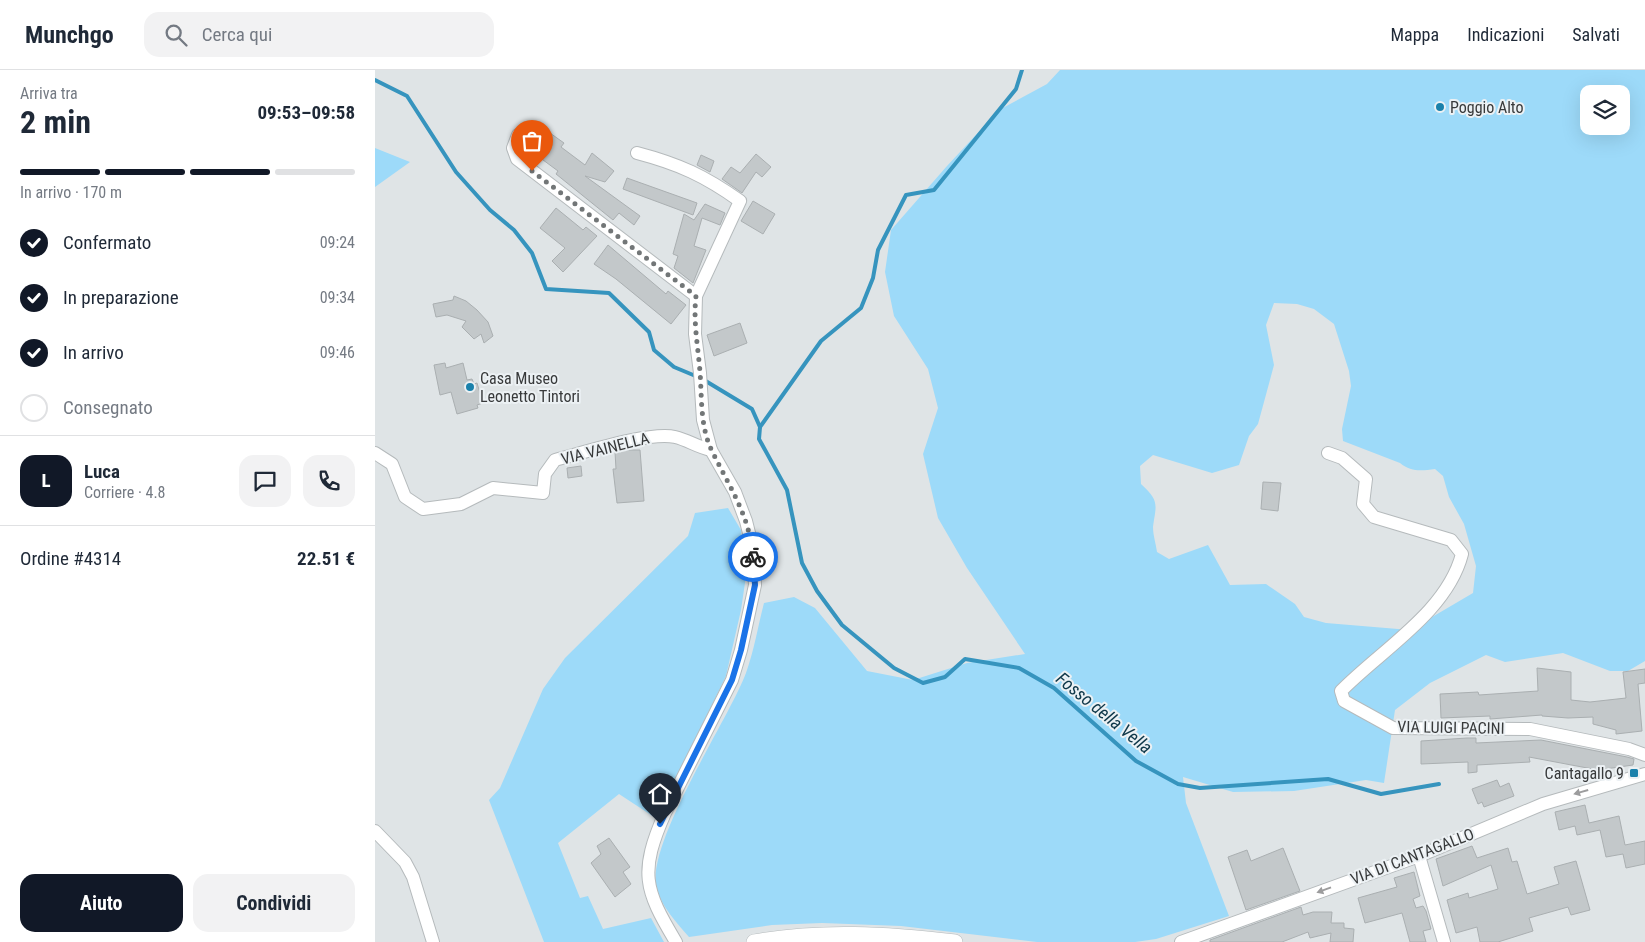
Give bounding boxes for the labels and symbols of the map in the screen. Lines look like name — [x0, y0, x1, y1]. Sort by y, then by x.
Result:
place label: Poggio Alto — [1450, 98, 1523, 117]
marker: Poggio Alto — [1434, 101, 1446, 113]
pin — [511, 120, 553, 171]
place label: Casa Museo Leonetto Tintori — [480, 369, 580, 406]
marker: Casa Museo Leonetto Tintori — [464, 381, 476, 393]
street label: VIA VAINELLA — [559, 428, 651, 469]
courier — [728, 532, 778, 582]
water label: Fosso della Vella — [1052, 668, 1156, 758]
street label: VIA LUIGI PACINI — [1397, 717, 1505, 738]
place label: Cantagallo 9 — [1545, 764, 1624, 783]
marker: Cantagallo 9 — [1628, 767, 1640, 779]
pin — [639, 773, 681, 824]
one-way arrow — [1574, 789, 1589, 797]
street label: VIA DI CANTAGALLO — [1348, 824, 1477, 889]
one-way arrow — [1316, 887, 1331, 894]

